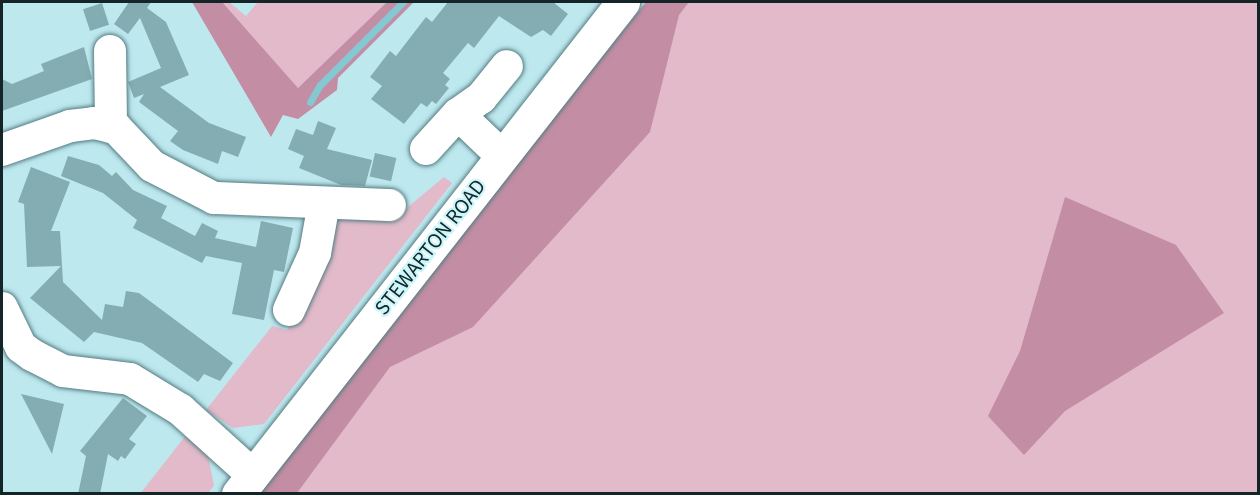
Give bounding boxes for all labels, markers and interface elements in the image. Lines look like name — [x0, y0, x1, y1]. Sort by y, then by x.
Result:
street label: STEWARTON ROAD — [369, 174, 491, 320]

